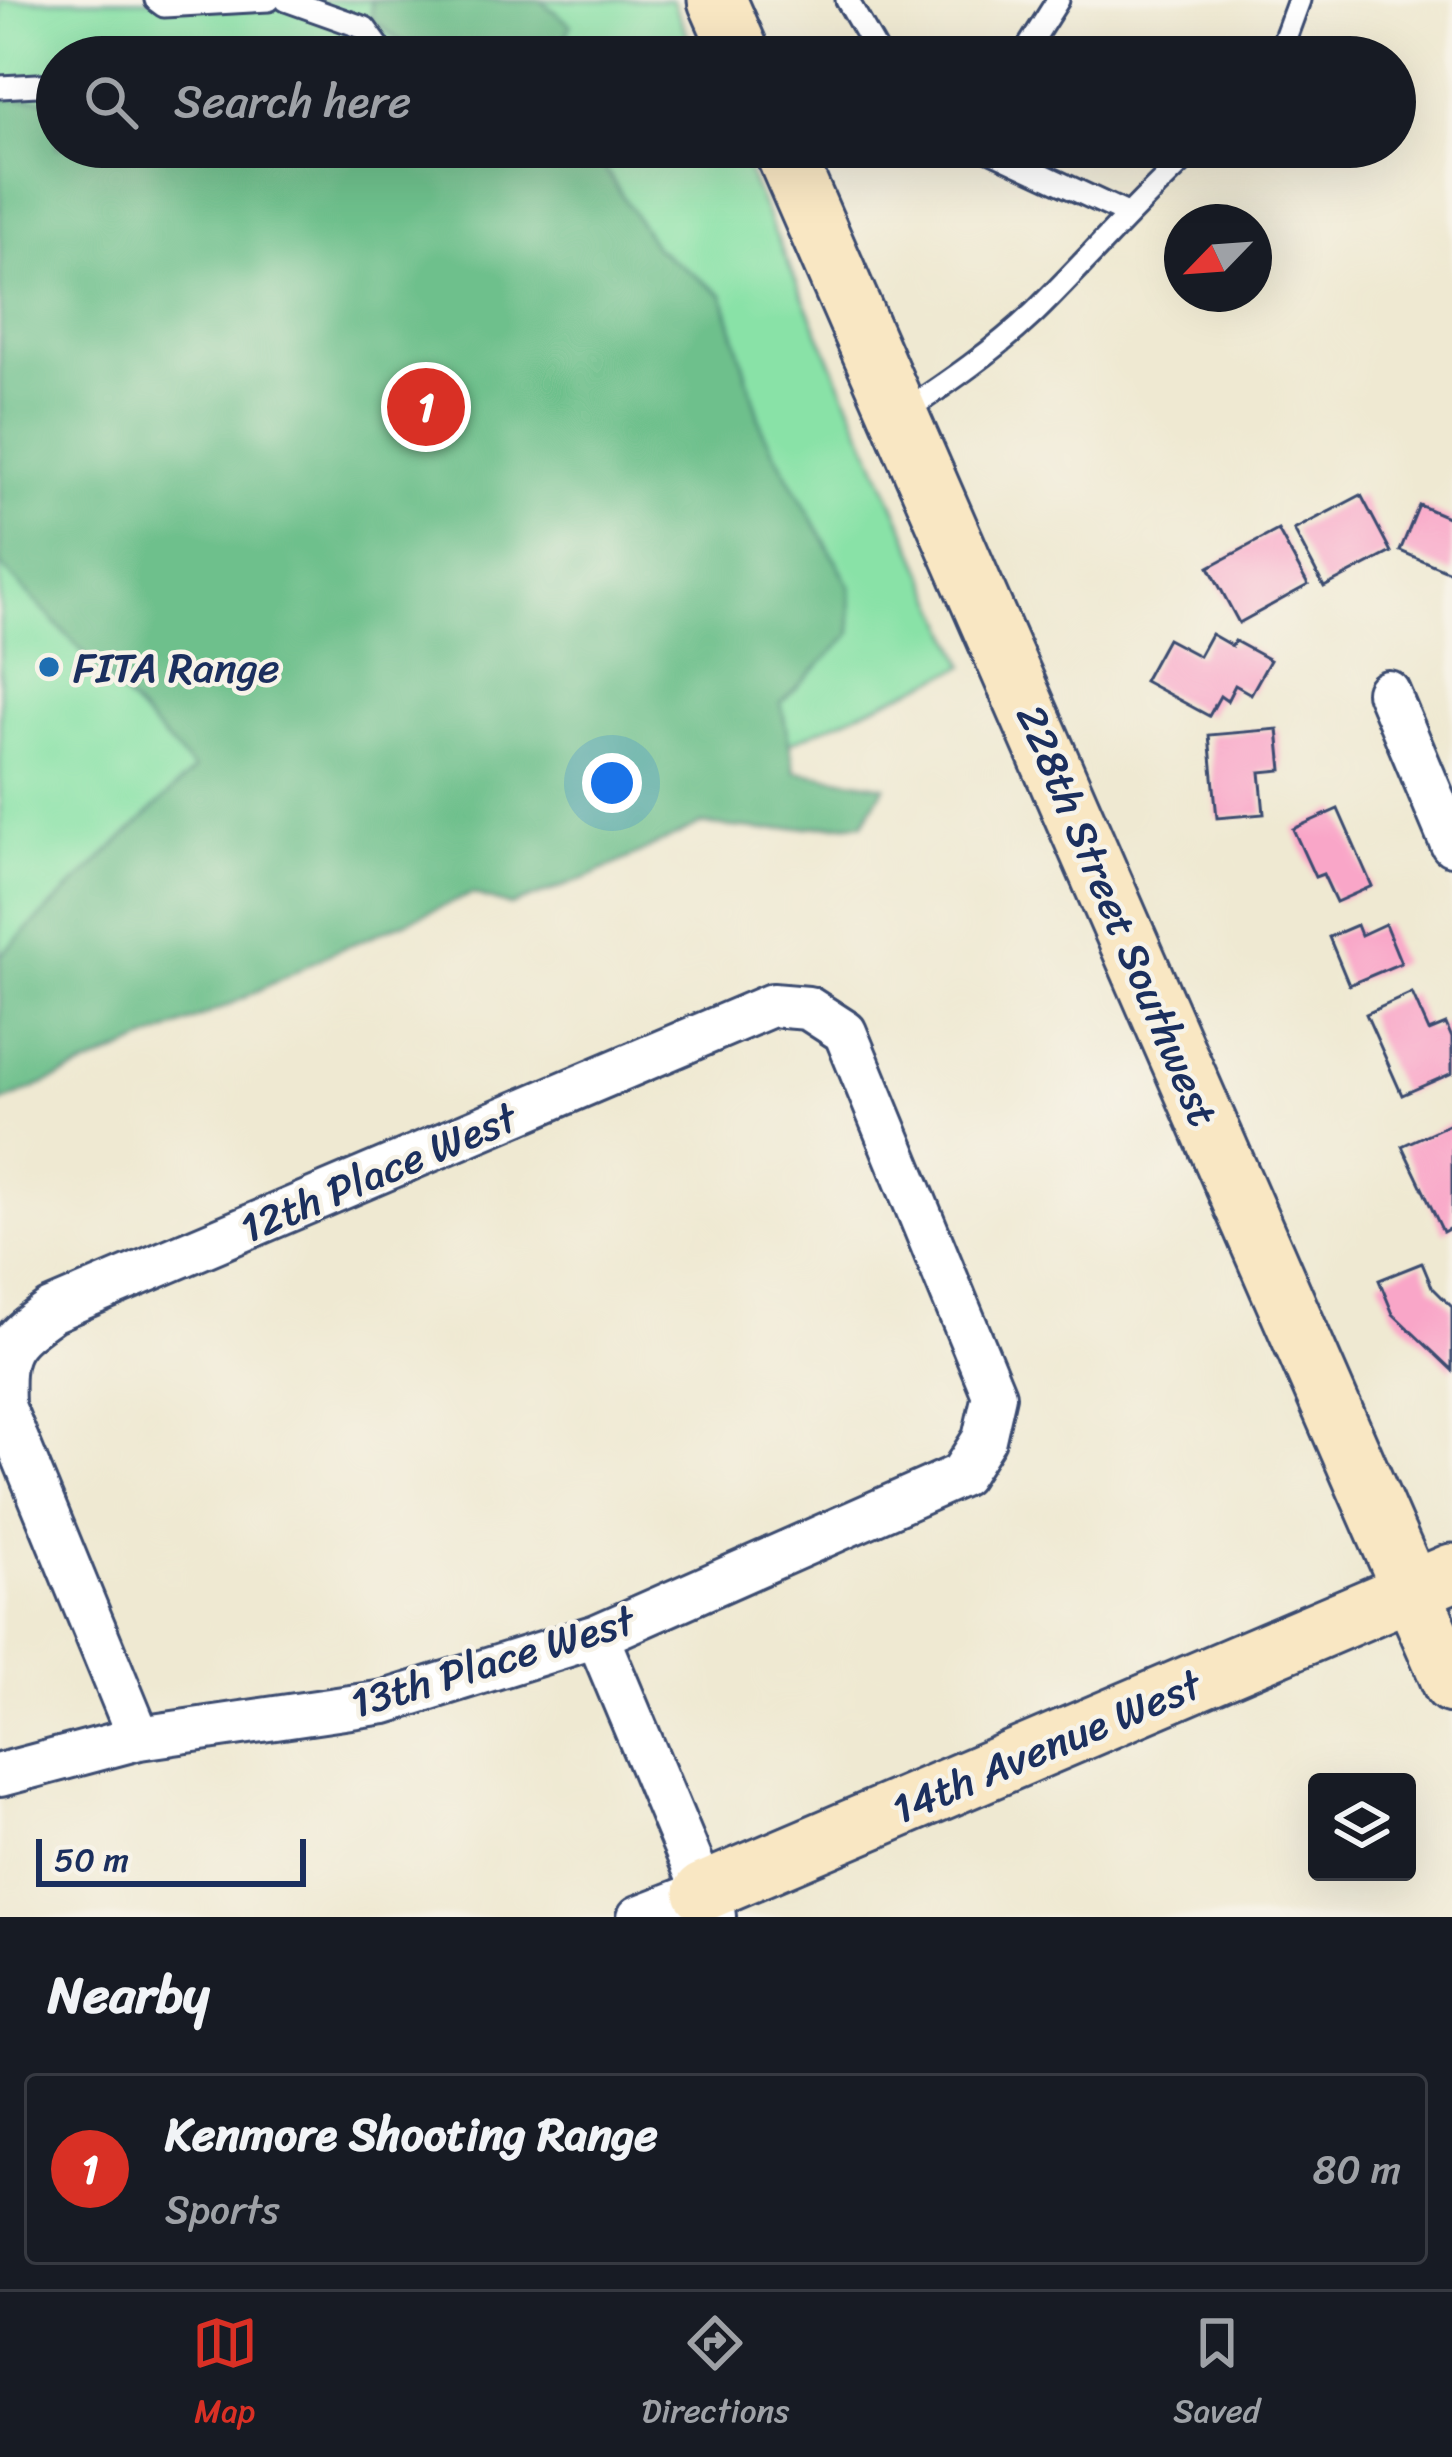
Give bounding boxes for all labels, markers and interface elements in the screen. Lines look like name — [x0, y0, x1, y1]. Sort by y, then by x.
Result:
search box — [36, 36, 1416, 168]
text: Search here — [174, 62, 411, 142]
icon: search — [78, 69, 144, 135]
north arrow — [1164, 204, 1272, 312]
pin: 1 — [387, 362, 465, 452]
place label: FITA Range — [73, 631, 280, 705]
marker: FITA Range — [36, 654, 62, 680]
street label: 228th Street Southwest — [995, 693, 1240, 1138]
your location — [582, 753, 642, 813]
street label: 12th Place West — [228, 1080, 531, 1265]
street label: 13th Place West — [341, 1583, 646, 1740]
street label: 14th Avenue West — [880, 1647, 1215, 1846]
map controls — [1308, 1773, 1416, 1881]
button: layers — [1308, 1773, 1416, 1881]
text: 50 m — [54, 1831, 129, 1889]
scale bar — [36, 1833, 306, 1886]
text: Nearby — [48, 1950, 209, 2040]
text: Kenmore Shooting Range — [165, 2095, 658, 2175]
text: 1 — [82, 2135, 98, 2204]
text: 80 m — [1313, 2135, 1401, 2204]
text: Sports — [165, 2175, 280, 2244]
tab: Map — [192, 2310, 258, 2440]
tab: Directions — [642, 2310, 789, 2440]
tab: Saved — [1173, 2310, 1260, 2440]

